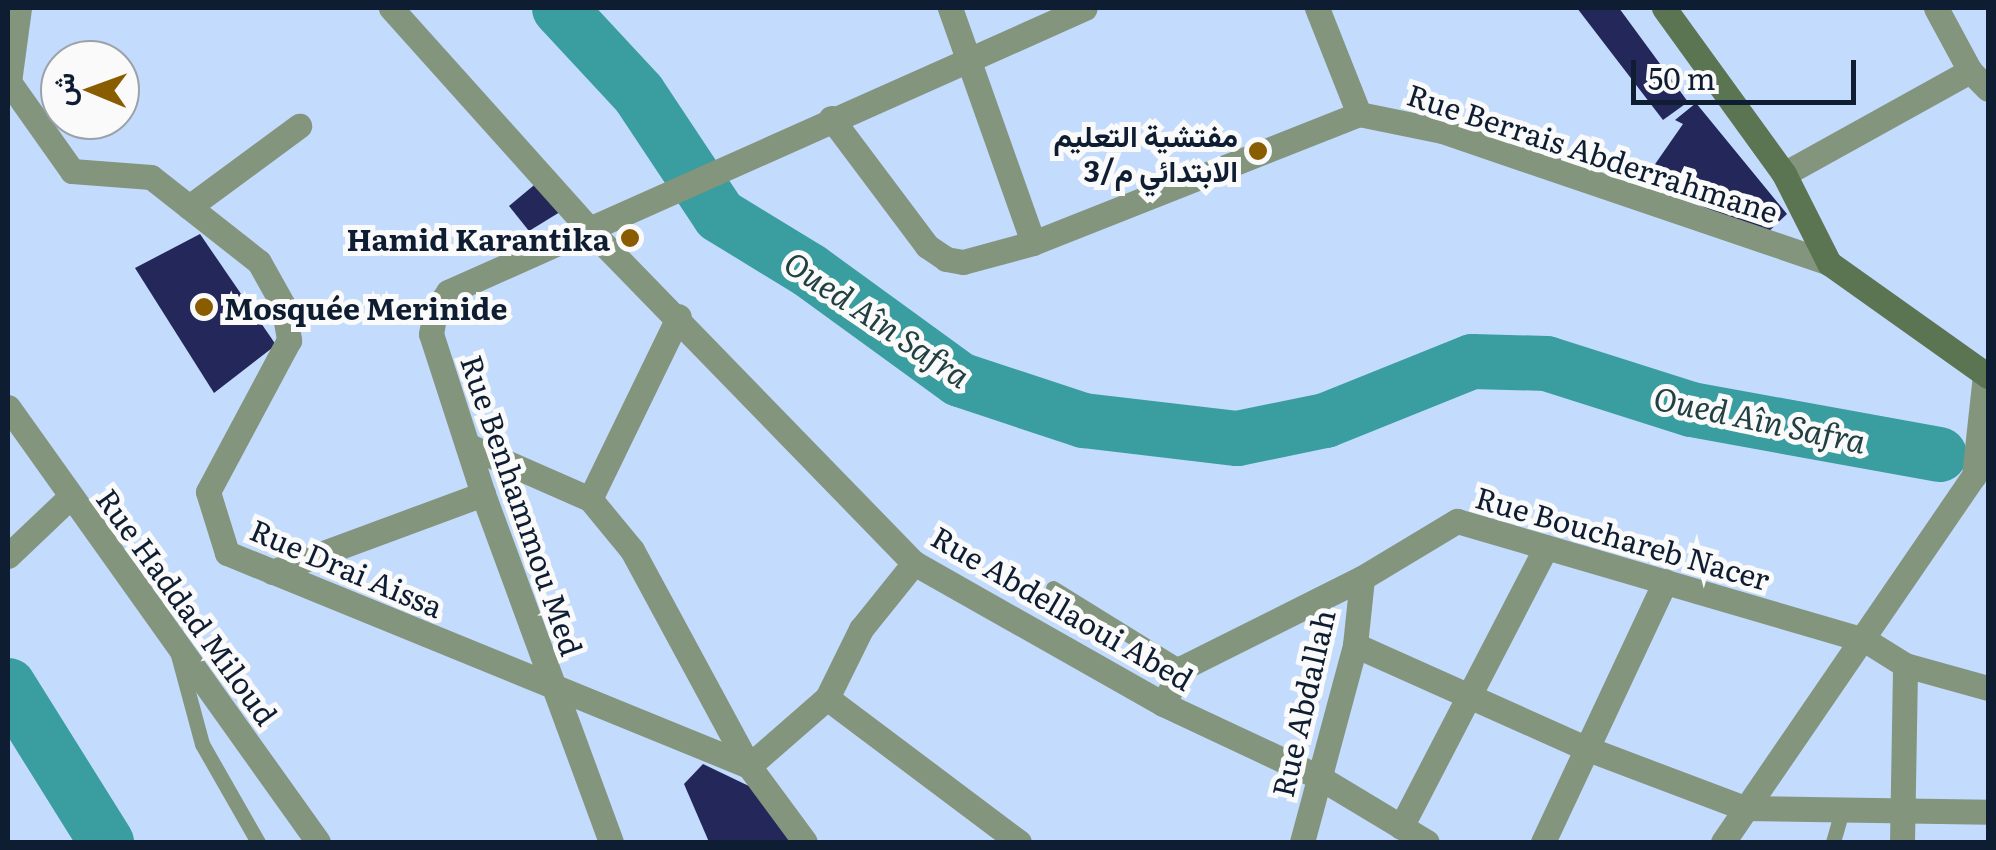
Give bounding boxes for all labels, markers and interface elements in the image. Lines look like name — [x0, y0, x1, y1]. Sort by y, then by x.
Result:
north arrow — [40, 40, 140, 140]
scale bar — [1636, 40, 1861, 102]
text: 50 m — [1648, 55, 1716, 99]
text: ش — [41, 72, 83, 107]
street label: Rue Berrais Abderrahmane — [1403, 75, 1783, 229]
place label: مفتشية التعليم الابتدائي م/3 — [1053, 116, 1238, 186]
marker: مفتشية التعليم الابتدائي م/3 — [1247, 140, 1269, 162]
place label: Hamid Karantika — [346, 220, 610, 256]
marker: Hamid Karantika — [619, 227, 641, 249]
water label: Oued Aîn Safra — [778, 242, 978, 394]
place label: Mosquée Merinide — [224, 289, 507, 325]
marker: Mosquée Merinide — [193, 296, 215, 318]
street label: Rue Benhammou Med — [455, 350, 591, 660]
water label: Oued Aîn Safra — [1651, 377, 1869, 459]
street label: Rue Bouchareb Nacer — [1472, 478, 1774, 596]
street label: Rue Haddad Miloud — [90, 481, 286, 731]
street label: Rue Drai Aissa — [245, 510, 449, 624]
street label: Rue Abdellaoui Abed — [926, 517, 1200, 697]
street label: Rue Abdallah — [1263, 606, 1341, 800]

